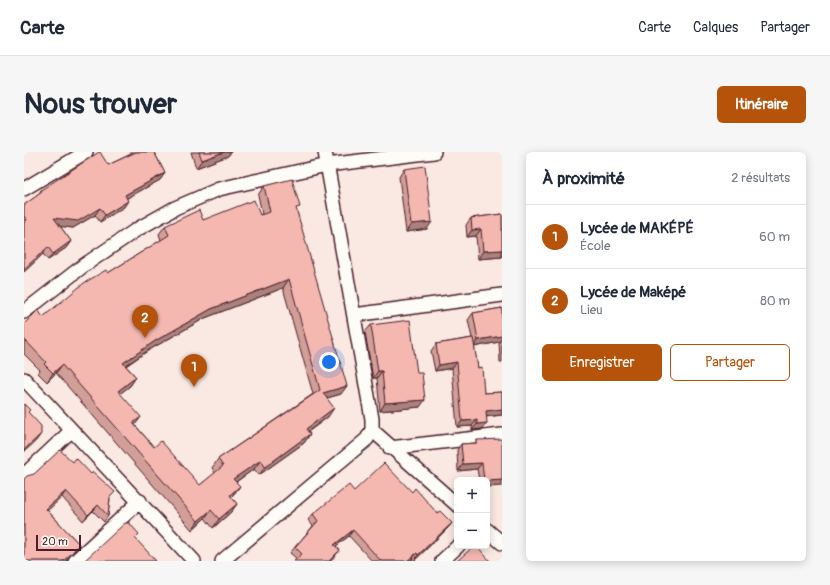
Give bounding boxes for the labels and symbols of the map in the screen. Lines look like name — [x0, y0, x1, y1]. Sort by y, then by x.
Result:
pin: 2 — [132, 305, 158, 338]
your location — [319, 352, 339, 372]
pin: 1 — [181, 354, 207, 387]
scale bar — [36, 533, 81, 552]

